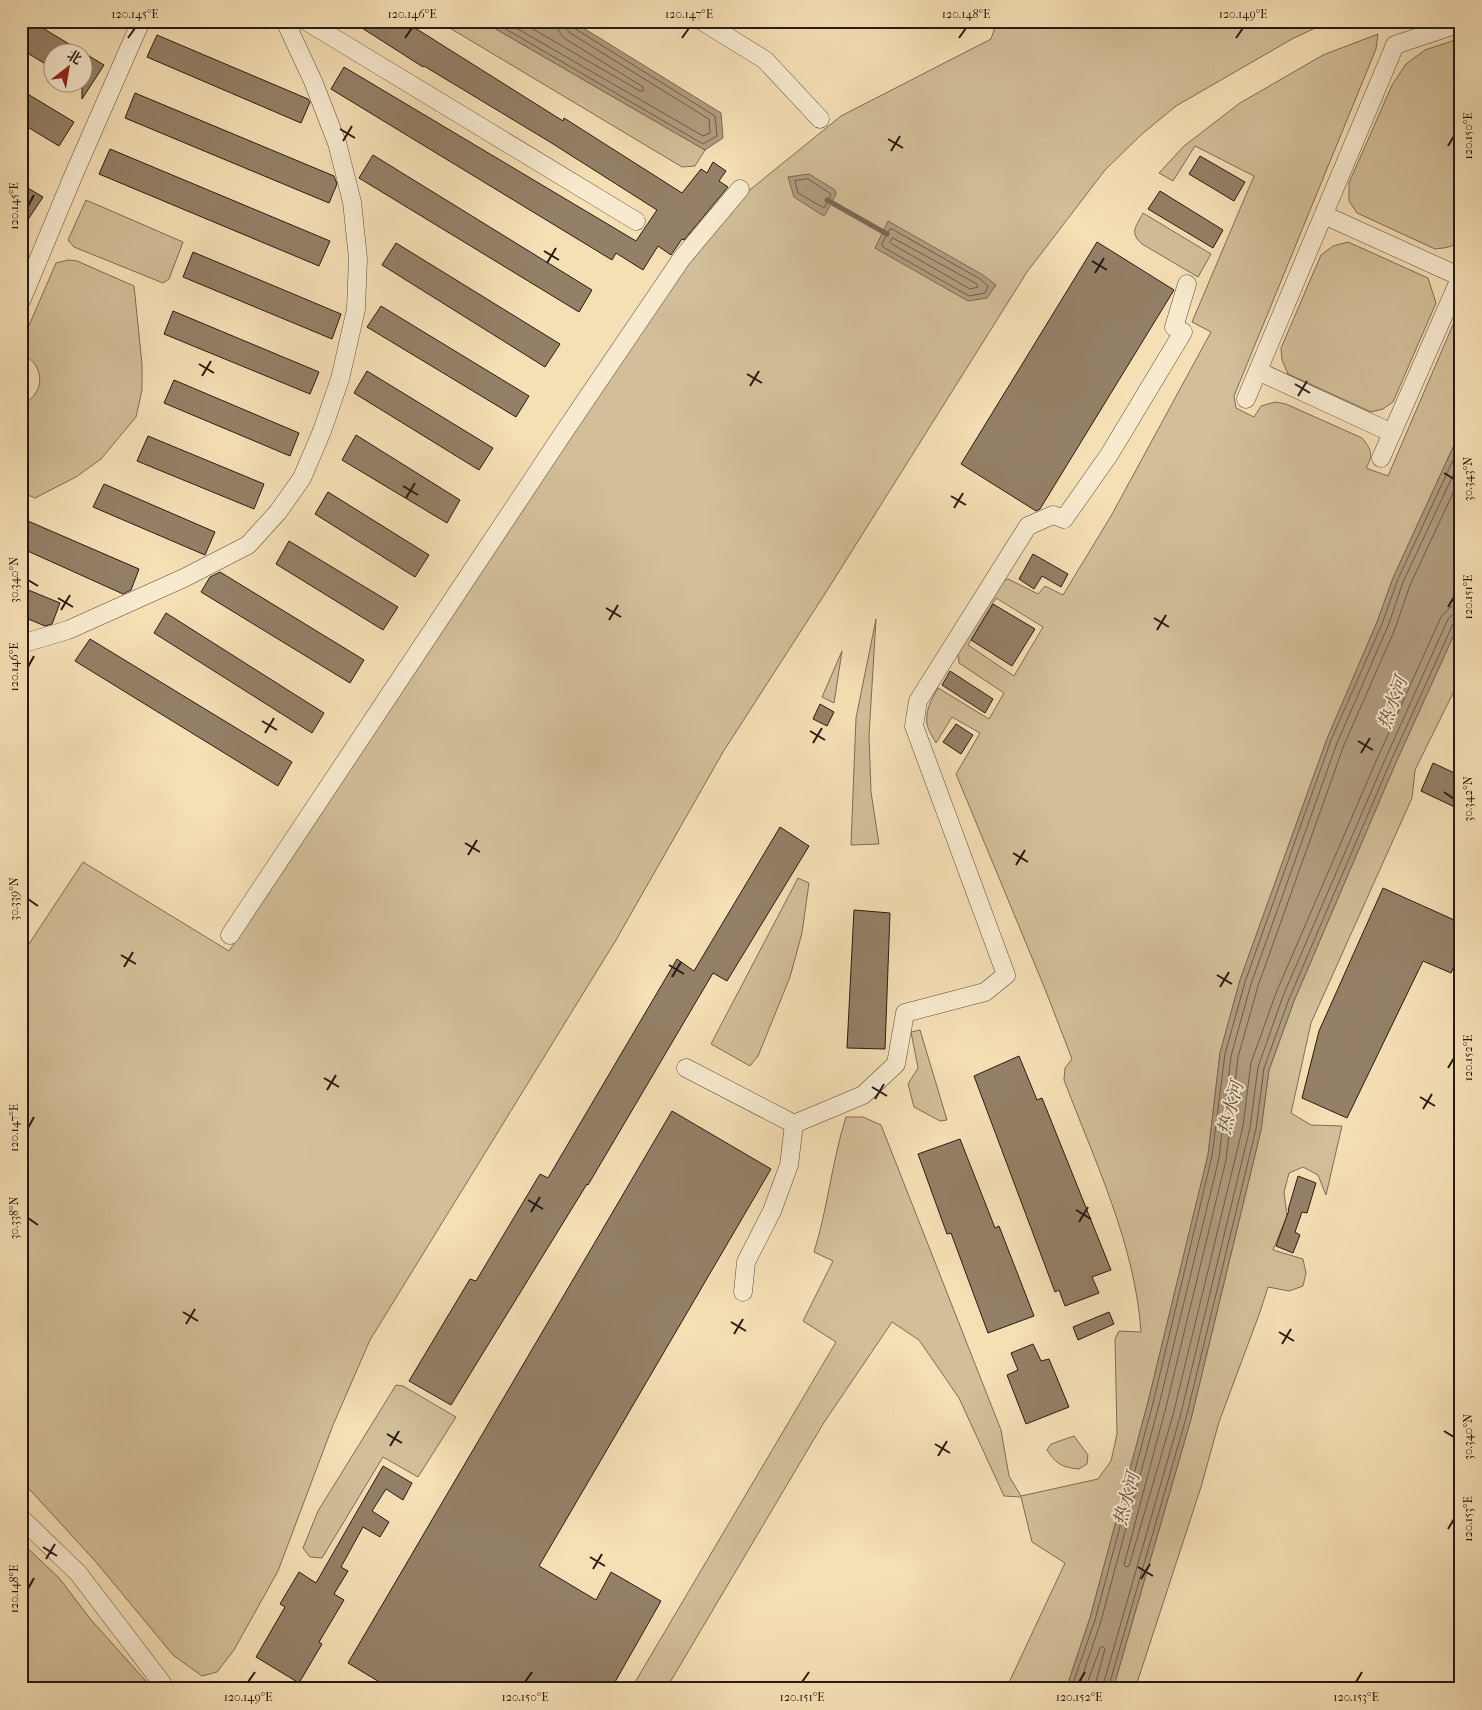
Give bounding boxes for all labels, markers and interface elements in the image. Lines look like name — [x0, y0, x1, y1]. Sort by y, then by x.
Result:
text: 120.145°E — [111, 7, 159, 21]
text: 120.146°E — [388, 7, 436, 21]
text: 120.147°E — [665, 7, 713, 21]
text: 120.148°E — [942, 7, 990, 21]
text: 120.149°E — [1219, 7, 1267, 21]
north arrow — [42, 42, 92, 92]
text: 北 — [64, 46, 85, 68]
text: 120.150°E — [1461, 112, 1475, 160]
text: 120.145°E — [7, 182, 21, 230]
text: 30.343°N — [1461, 457, 1475, 501]
text: 30.340°N — [7, 557, 21, 603]
text: 120.151°E — [1461, 575, 1475, 619]
text: 120.146°E — [7, 643, 21, 691]
water label: 热水河 — [1374, 671, 1413, 732]
text: 30.342°N — [1461, 776, 1475, 822]
text: 30.339°N — [7, 877, 21, 921]
text: 120.152°E — [1461, 1035, 1475, 1081]
water label: 热水河 — [1214, 1076, 1249, 1137]
text: 120.147°E — [7, 1104, 21, 1152]
text: 30.338°N — [7, 1196, 21, 1240]
text: 30.340°N — [1461, 1414, 1475, 1460]
water label: 热水河 — [1110, 1467, 1145, 1528]
text: 120.153°E — [1461, 1496, 1475, 1542]
text: 120.148°E — [7, 1565, 21, 1613]
text: 120.149°E — [224, 1690, 272, 1704]
text: 120.150°E — [501, 1690, 549, 1704]
text: 120.151°E — [780, 1690, 824, 1704]
text: 120.152°E — [1056, 1690, 1102, 1704]
text: 120.153°E — [1333, 1690, 1379, 1704]

